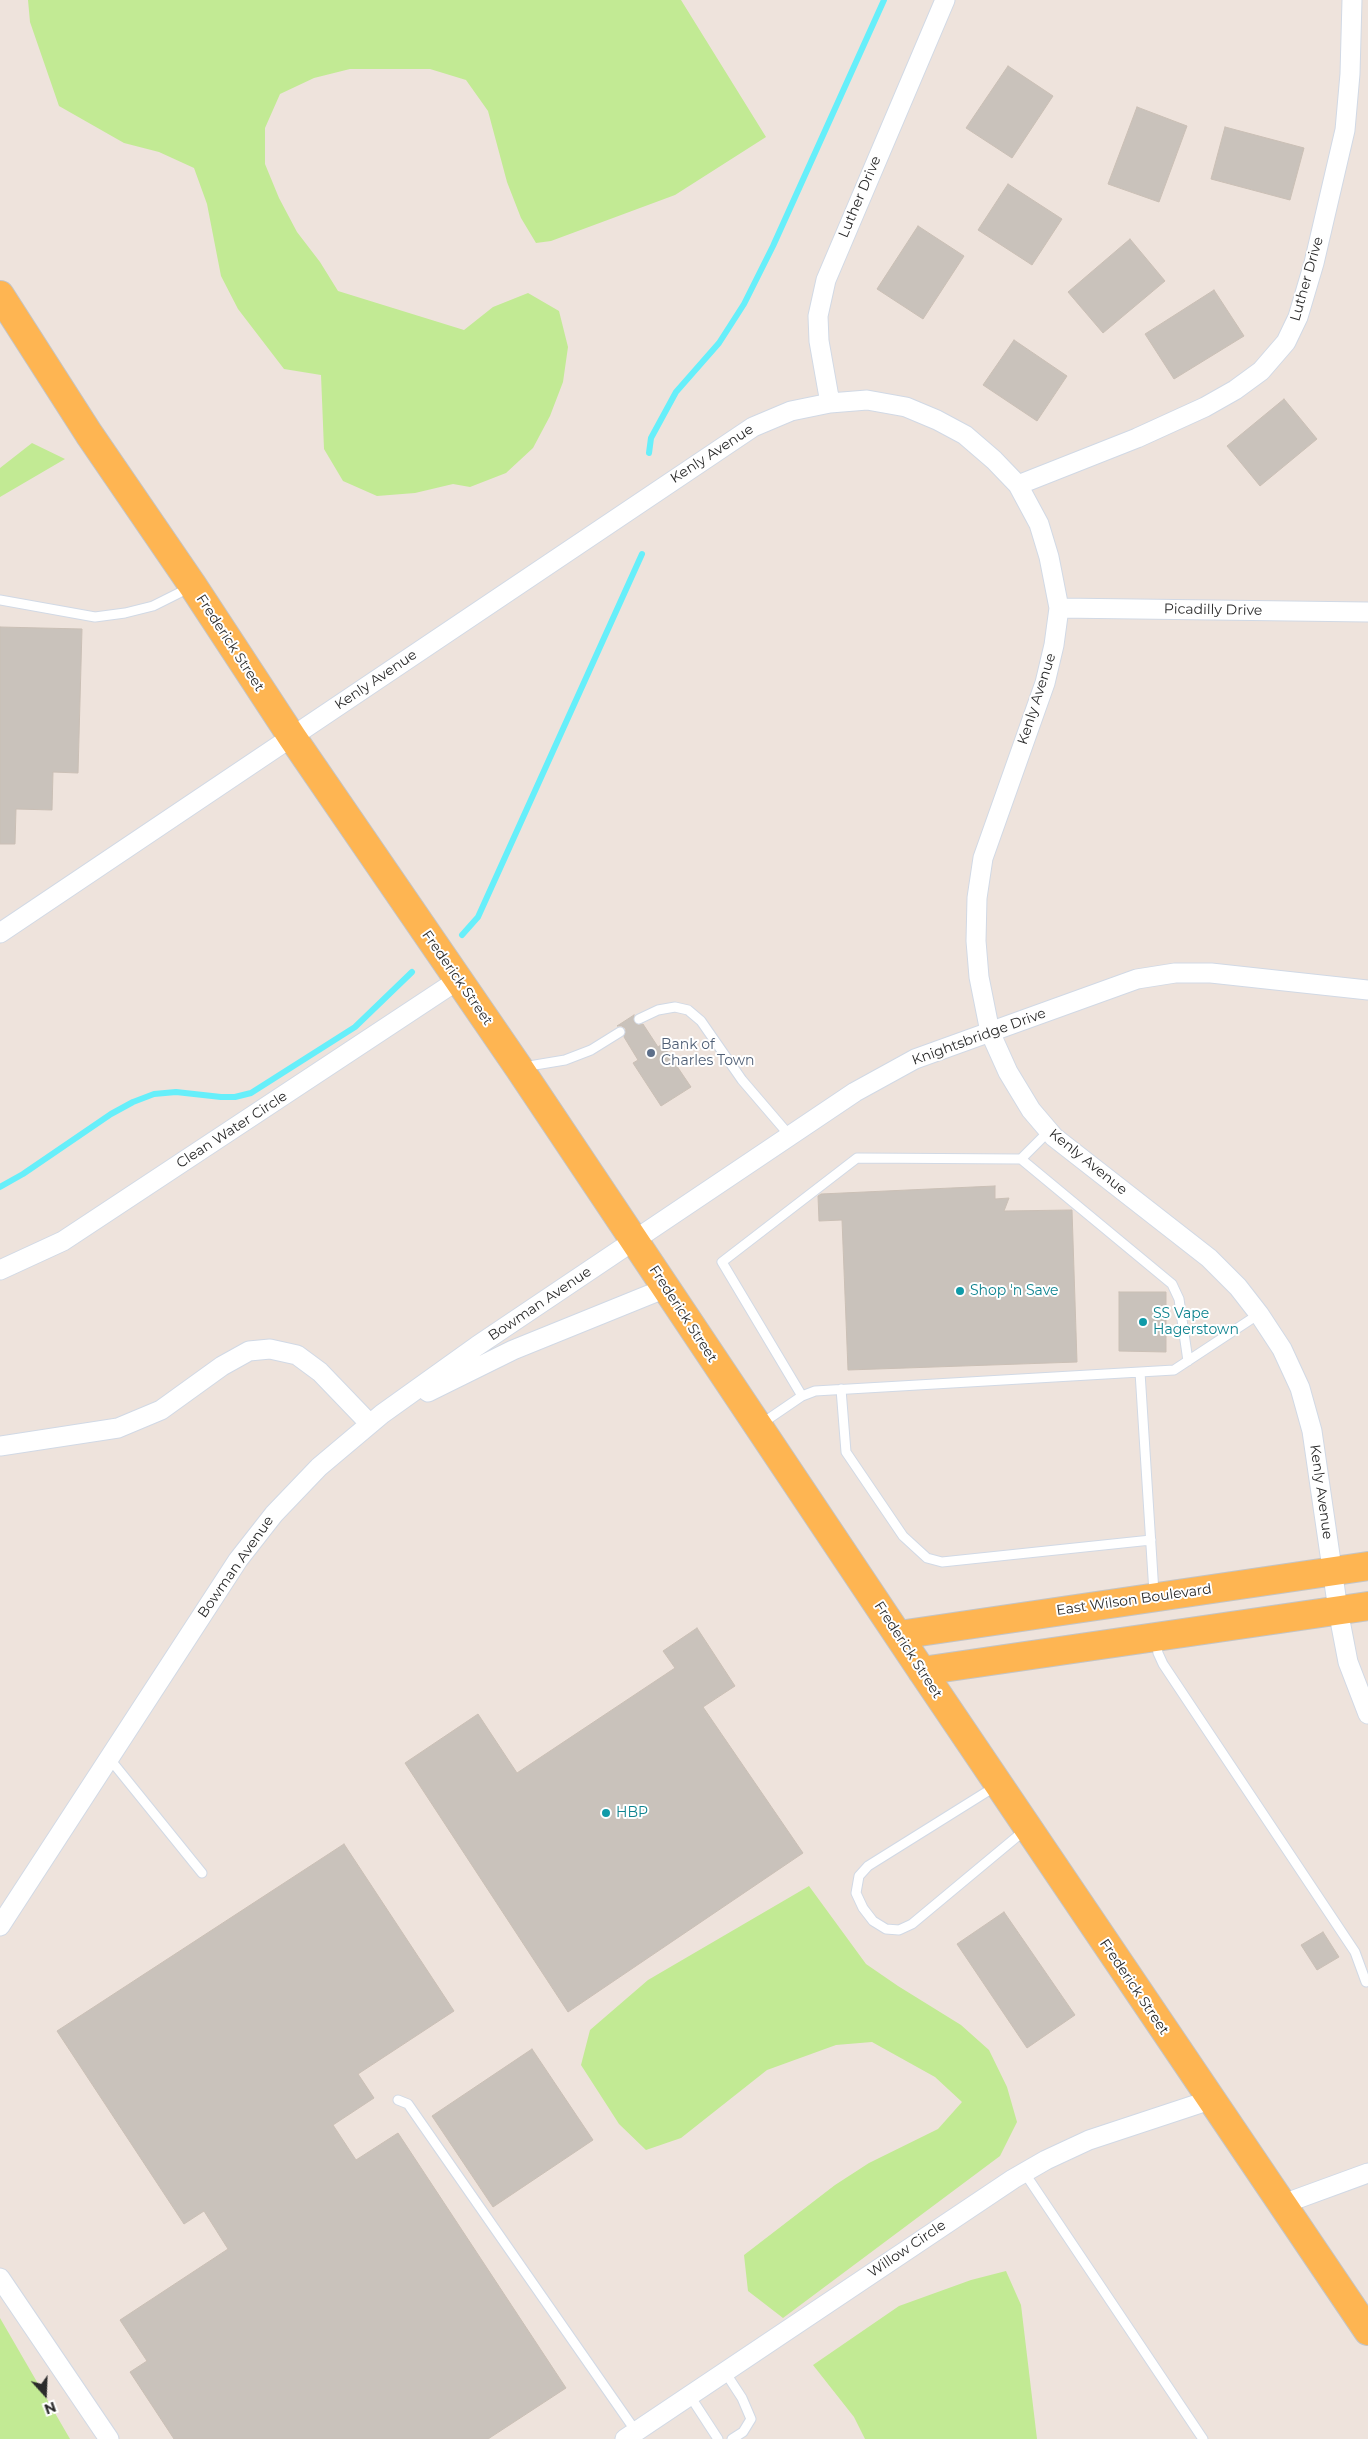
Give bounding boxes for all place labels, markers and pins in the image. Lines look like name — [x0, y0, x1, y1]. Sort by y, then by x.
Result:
place label: Bank of Charles Town — [661, 1037, 754, 1070]
marker: Bank of Charles Town — [645, 1047, 657, 1059]
place label: Shop 'n Save — [970, 1283, 1059, 1299]
marker: Shop 'n Save — [954, 1285, 966, 1297]
place label: SS Vape Hagerstown — [1153, 1306, 1239, 1338]
marker: SS Vape Hagerstown — [1137, 1316, 1149, 1328]
place label: HBP — [616, 1805, 648, 1821]
marker: HBP — [600, 1807, 612, 1819]

